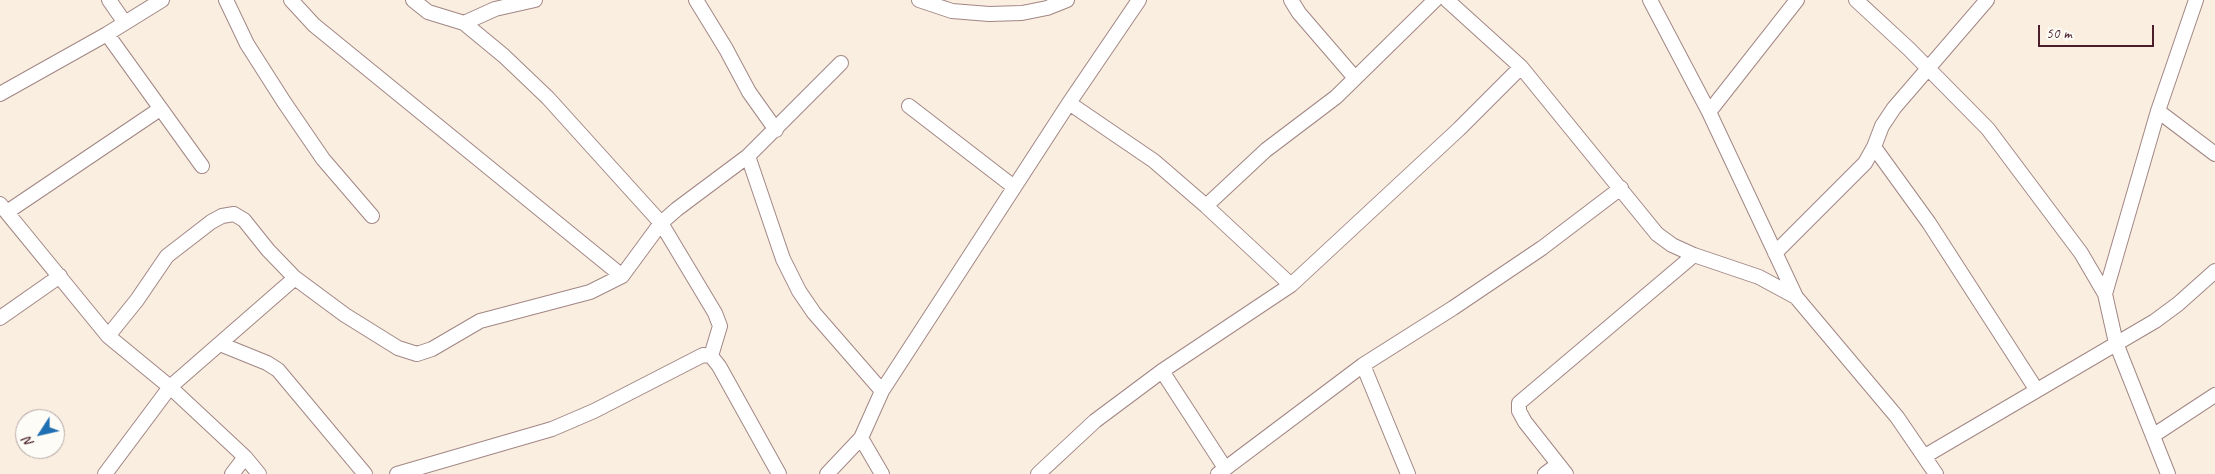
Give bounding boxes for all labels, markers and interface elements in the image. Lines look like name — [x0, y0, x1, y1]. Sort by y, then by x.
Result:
scale bar — [2040, 15, 2156, 47]
text: 50 m — [2046, 24, 2072, 43]
north arrow — [15, 409, 65, 459]
text: N — [19, 434, 38, 451]

